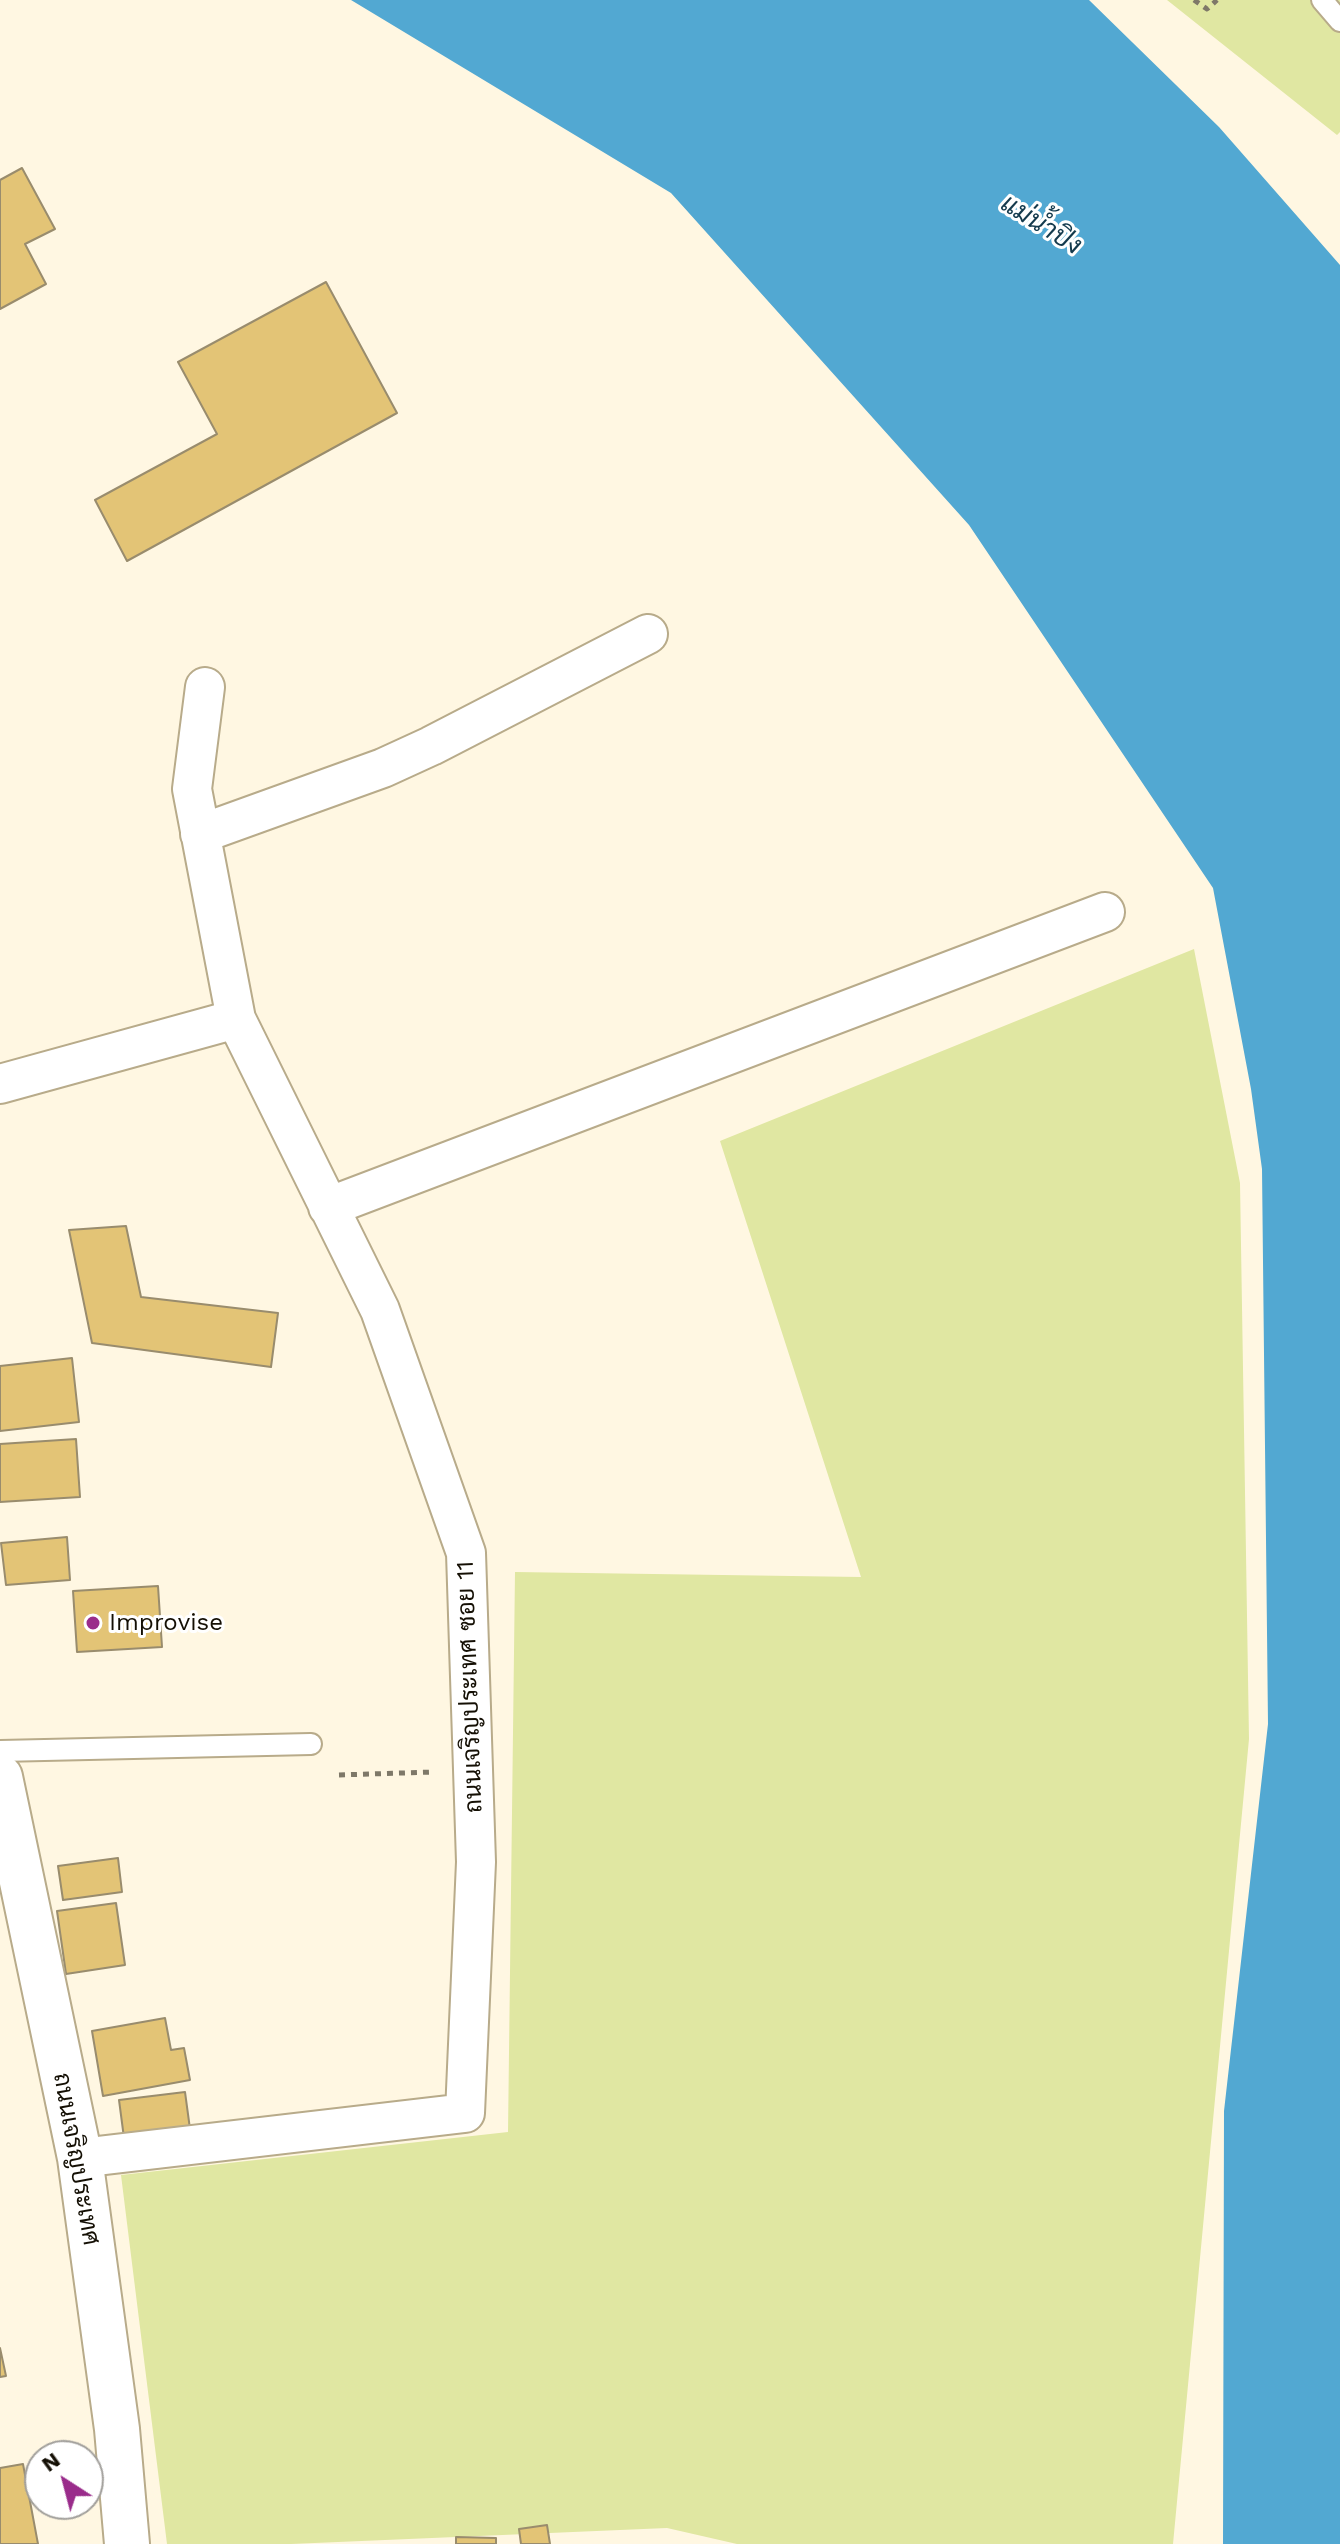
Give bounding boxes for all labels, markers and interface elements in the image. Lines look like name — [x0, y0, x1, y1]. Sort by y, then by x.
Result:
water label: แม่น้ำปิง — [995, 188, 1087, 262]
street label: ถนนเจริญประเทศ ซอย 11 — [451, 1560, 489, 1814]
place label: Improvise — [109, 1609, 223, 1637]
marker: Improvise — [84, 1614, 102, 1632]
street label: ถนนเจริญประเทศ — [47, 2071, 105, 2247]
north arrow — [24, 2440, 104, 2520]
text: N — [37, 2447, 65, 2477]

